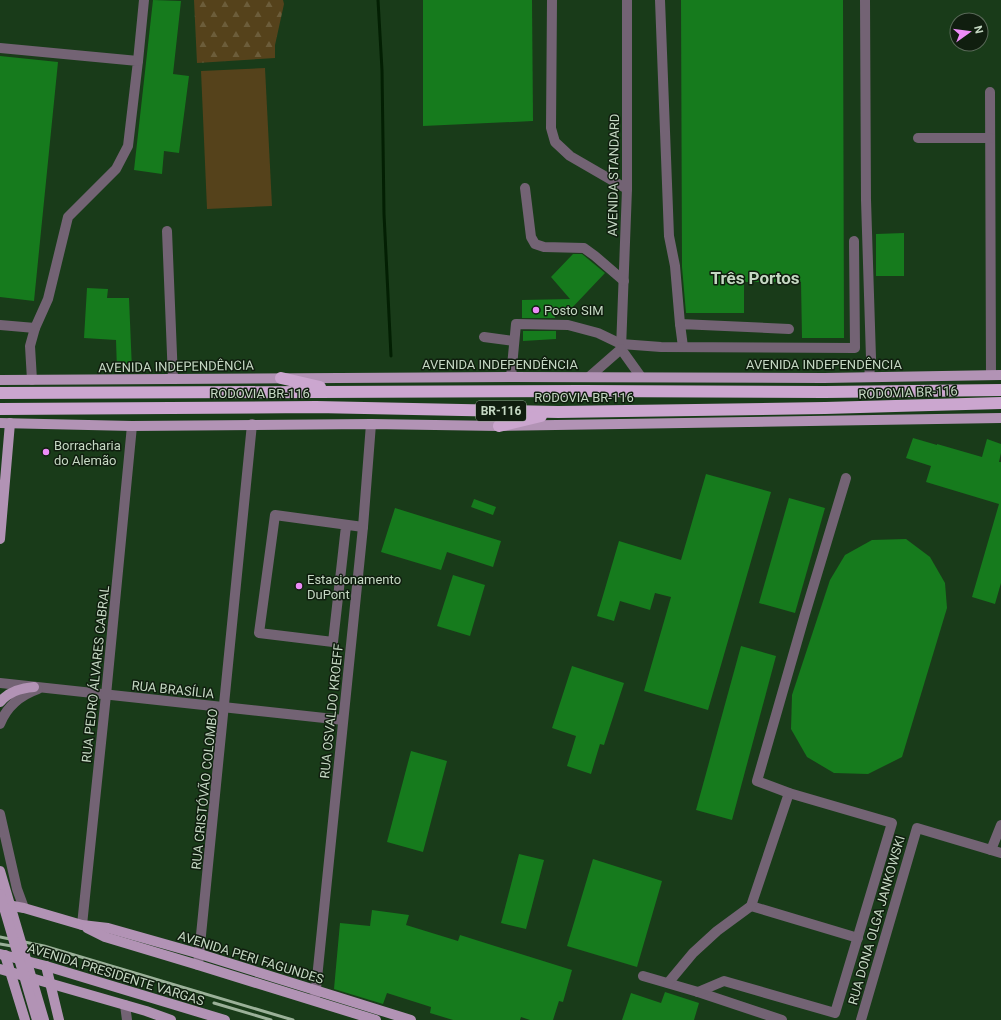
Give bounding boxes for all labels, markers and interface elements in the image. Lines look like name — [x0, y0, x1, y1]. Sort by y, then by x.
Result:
north arrow — [949, 12, 989, 52]
text: N — [971, 24, 986, 35]
street label: AVENIDA STANDARD — [605, 114, 622, 236]
district label: Três Portos — [710, 268, 800, 288]
place label: Posto SIM — [544, 303, 604, 318]
marker: Posto SIM — [531, 305, 541, 315]
street label: AVENIDA INDEPENDÊNCIA — [422, 357, 578, 372]
street label: AVENIDA INDEPENDÊNCIA — [746, 357, 902, 372]
street label: AVENIDA INDEPENDÊNCIA — [98, 358, 255, 375]
street label: RODOVIA BR-116 — [858, 383, 958, 402]
street label: RODOVIA BR-116 — [210, 386, 310, 401]
street label: RODOVIA BR-116 — [534, 390, 634, 405]
road number: BR-116 — [476, 401, 526, 421]
place label: Borracharia do Alemão — [54, 438, 121, 468]
marker: Borracharia do Alemão — [41, 447, 51, 457]
place label: Estacionamento DuPont — [307, 572, 401, 602]
marker: Estacionamento DuPont — [294, 581, 304, 591]
street label: RUA PEDRO ÁLVARES CABRAL — [79, 585, 112, 763]
street label: RUA OSVALDO KROEFF — [317, 643, 346, 779]
street label: RUA BRASÍLIA — [131, 678, 216, 701]
street label: RUA CRISTÓVÃO COLOMBO — [188, 708, 220, 870]
street label: RUA DONA OLGA JANKOWSKI — [845, 834, 908, 1006]
street label: AVENIDA PERI FAGUNDES — [176, 928, 326, 987]
street label: AVENIDA PRESIDENTE VARGAS — [26, 940, 206, 1009]

